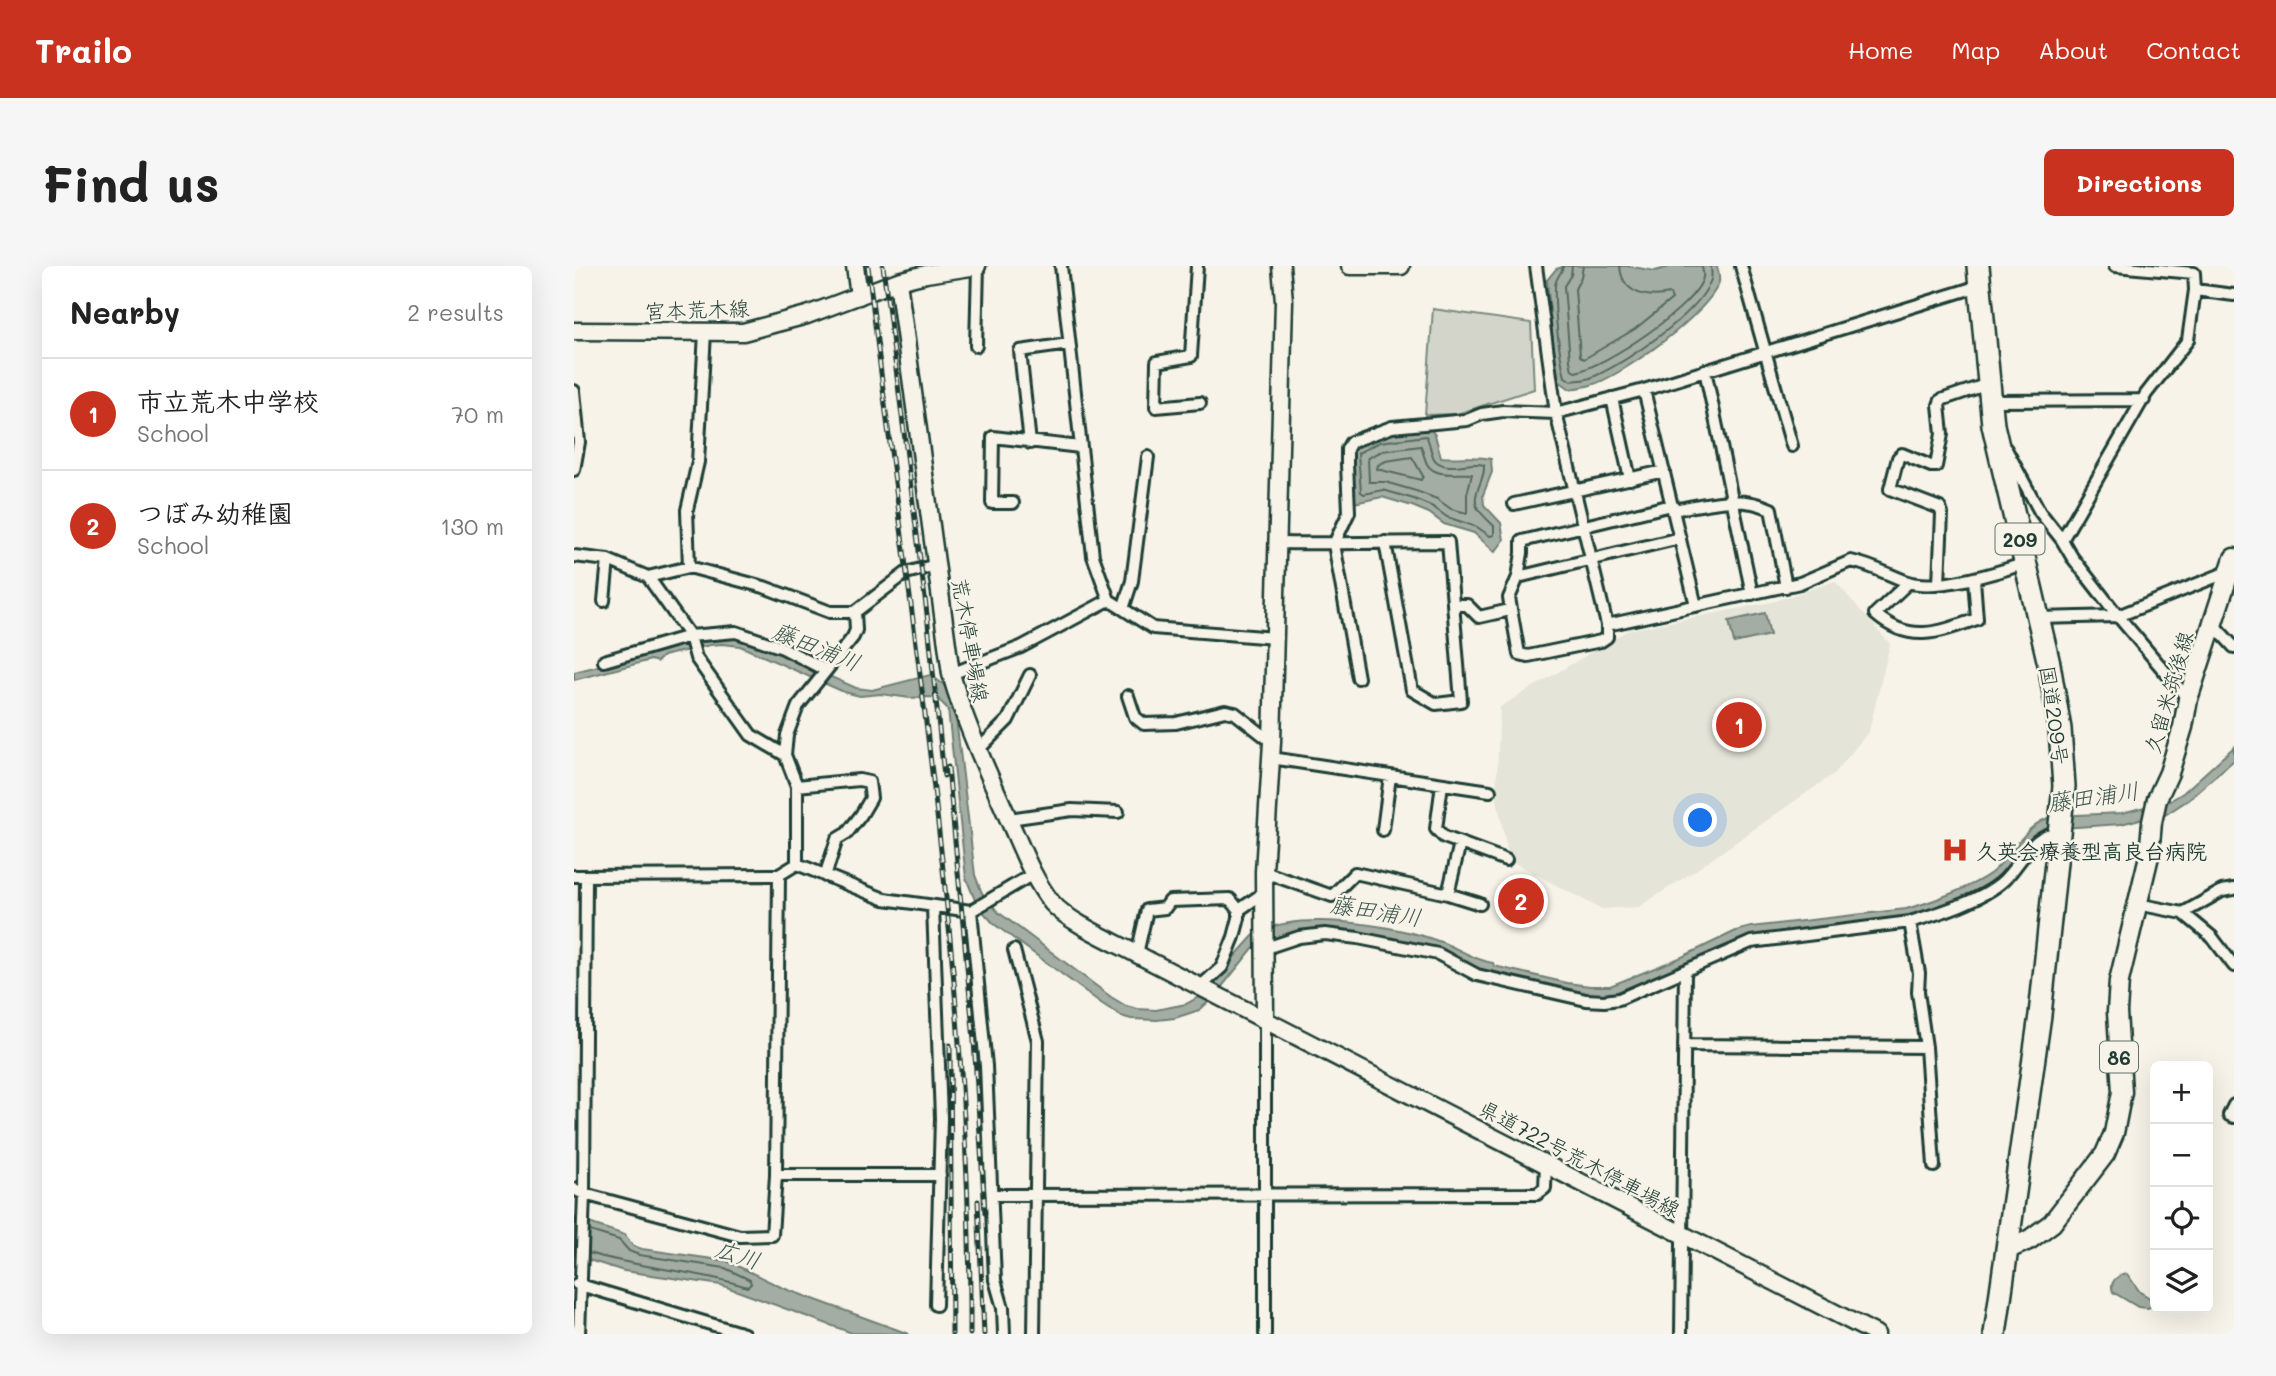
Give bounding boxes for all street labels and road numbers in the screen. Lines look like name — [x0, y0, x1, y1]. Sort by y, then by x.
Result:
street label: 宮本荒木線 — [644, 294, 750, 324]
road number: 209 — [1996, 524, 2044, 554]
street label: 荒木停車場線 — [947, 576, 995, 704]
street label: 久留米筑後線 — [2138, 628, 2198, 756]
street label: 国道209号 — [2035, 664, 2075, 766]
road number: 86 — [2100, 1042, 2138, 1072]
street label: 県道722号荒木停車場線 — [1475, 1093, 1685, 1223]

